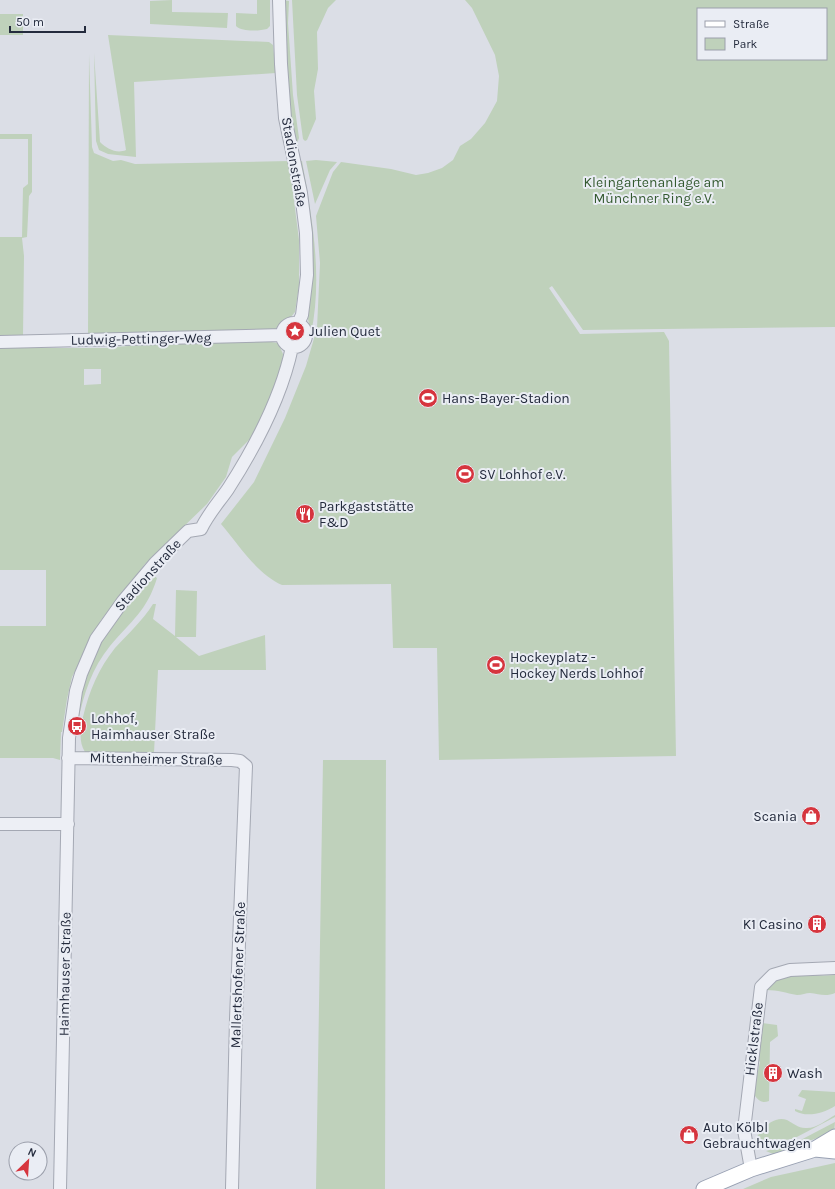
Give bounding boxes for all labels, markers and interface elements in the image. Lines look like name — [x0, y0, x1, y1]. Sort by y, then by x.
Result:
scale bar — [10, 8, 85, 34]
legend — [697, 8, 827, 60]
text: 50 m — [16, 15, 44, 29]
text: Straße — [733, 17, 769, 31]
text: Park — [733, 37, 758, 51]
street label: Stadionstraße — [278, 116, 310, 208]
park label: Kleingartenanlage am Münchner Ring e.V. — [584, 174, 724, 207]
place icon: Julien Quet — [284, 320, 306, 342]
place label: Julien Quet — [309, 323, 380, 340]
street label: Ludwig-Pettinger-Weg — [71, 329, 212, 349]
sports icon: Hans-Bayer-Stadion — [417, 387, 439, 409]
place label: Hans-Bayer-Stadion — [442, 390, 570, 407]
sports icon: SV Lohhof e.V. — [454, 463, 476, 485]
place label: SV Lohhof e.V. — [479, 466, 566, 483]
place label: Parkgaststätte F&D — [319, 498, 414, 531]
restaurant icon: Parkgaststätte F&D — [294, 503, 316, 525]
street label: Stadionstraße — [111, 535, 185, 615]
place label: Hockeyplatz - Hockey Nerds Lohhof — [510, 649, 644, 682]
sports icon: Hockeyplatz - Hockey Nerds Lohhof — [485, 654, 507, 676]
place label: Lohhof, Haimhauser Straße — [91, 710, 215, 743]
bus stop icon: Lohhof, Haimhauser Straße — [66, 715, 88, 737]
street label: Mittenheimer Straße — [89, 749, 223, 769]
shop icon: Scania — [800, 805, 822, 827]
place label: Scania — [753, 808, 797, 825]
street label: Mallertshofener Straße — [227, 901, 249, 1049]
street label: Haimhauser Straße — [55, 912, 75, 1036]
building icon: K1 Casino — [806, 913, 828, 935]
place label: K1 Casino — [743, 916, 803, 933]
street label: Hicklstraße — [741, 1001, 767, 1077]
building icon: Wash — [762, 1062, 784, 1084]
place label: Wash — [787, 1065, 823, 1082]
place label: Auto Kölbl Gebrauchtwagen — [703, 1119, 811, 1152]
shop icon: Auto Kölbl Gebrauchtwagen — [678, 1124, 700, 1146]
north arrow — [8, 1141, 48, 1181]
text: N — [26, 1145, 38, 1160]

